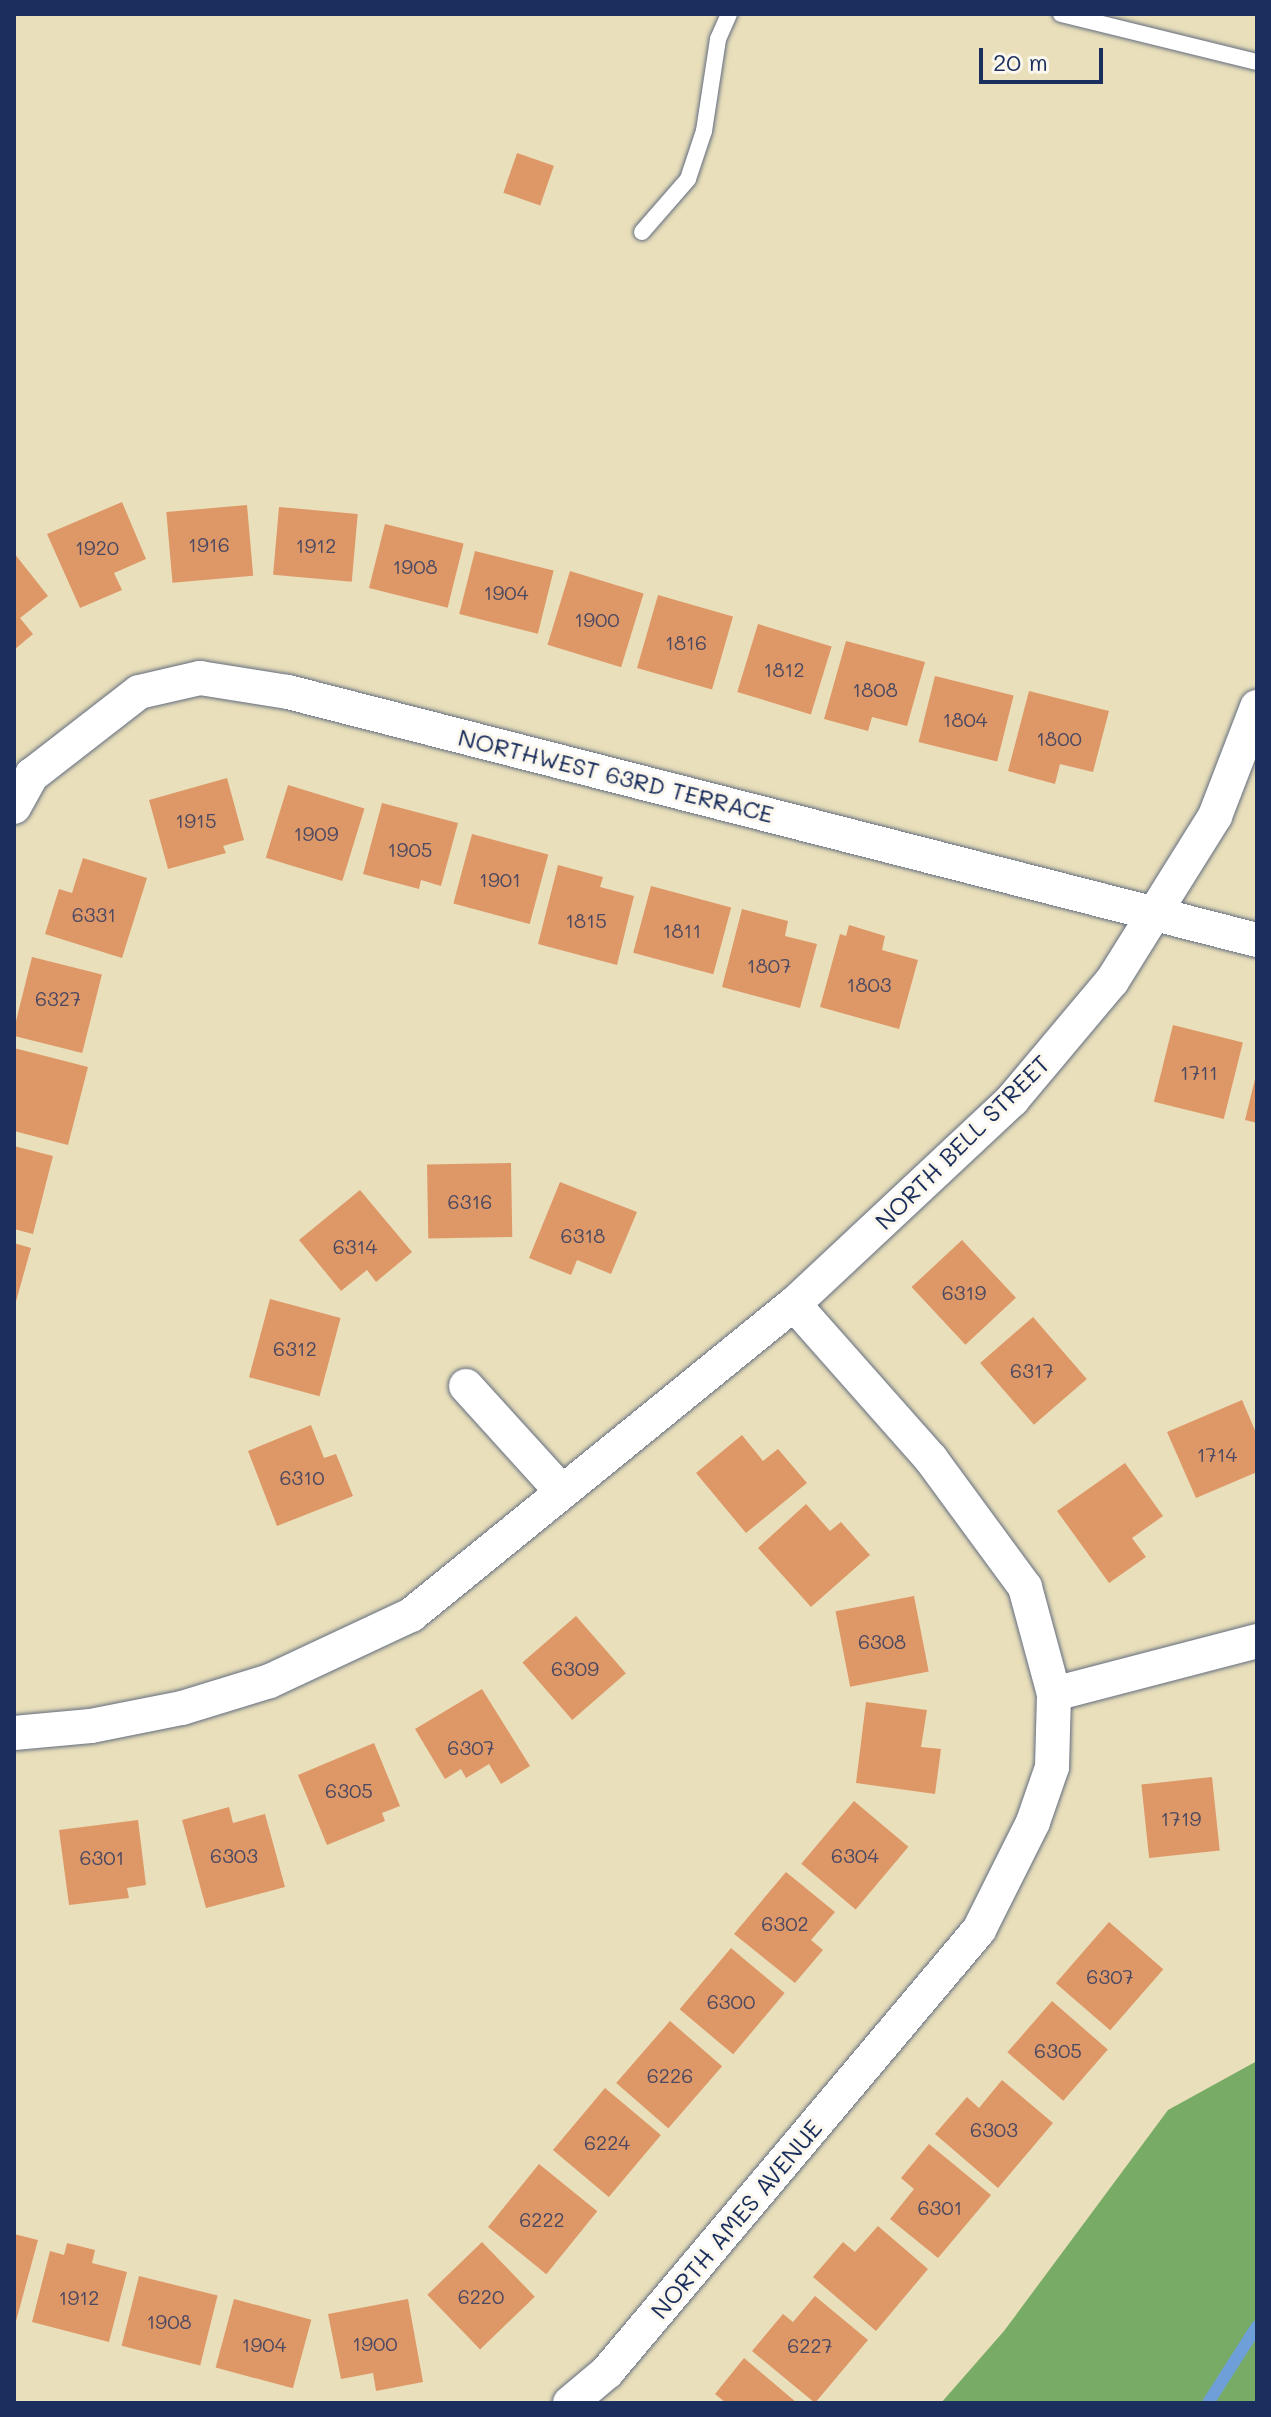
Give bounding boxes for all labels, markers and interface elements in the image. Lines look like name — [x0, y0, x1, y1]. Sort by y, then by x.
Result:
scale bar — [983, 32, 1107, 82]
text: 20 m — [993, 46, 1048, 77]
house number: 1916 — [188, 532, 230, 556]
house number: 1912 — [296, 533, 336, 557]
house number: 1920 — [75, 535, 119, 559]
house number: 1908 — [392, 554, 438, 578]
house number: 1904 — [484, 580, 528, 604]
house number: 1900 — [574, 607, 620, 631]
house number: 1816 — [665, 630, 707, 654]
house number: 1812 — [763, 657, 805, 681]
house number: 1808 — [852, 677, 898, 701]
house number: 1804 — [942, 707, 988, 731]
street label: NORTHWEST 63RD TERRACE — [455, 722, 777, 828]
house number: 1800 — [1036, 726, 1082, 750]
house number: 1915 — [175, 808, 217, 832]
house number: 1909 — [294, 821, 338, 845]
house number: 1905 — [388, 837, 432, 861]
house number: 1901 — [479, 867, 521, 891]
house number: 6331 — [72, 902, 116, 926]
house number: 1815 — [565, 908, 607, 932]
house number: 1811 — [663, 918, 701, 942]
house number: 1807 — [747, 953, 791, 977]
house number: 1803 — [846, 972, 892, 996]
house number: 6327 — [35, 986, 81, 1010]
street label: NORTH BELL STREET — [869, 1049, 1055, 1235]
house number: 1711 — [1180, 1060, 1218, 1084]
house number: 6316 — [448, 1189, 492, 1213]
house number: 6318 — [561, 1223, 605, 1247]
house number: 6314 — [333, 1234, 377, 1258]
house number: 6319 — [942, 1280, 986, 1304]
house number: 6312 — [273, 1336, 317, 1360]
house number: 6317 — [1010, 1358, 1054, 1382]
house number: 1714 — [1197, 1442, 1237, 1466]
house number: 6310 — [279, 1465, 325, 1489]
house number: 6308 — [858, 1629, 906, 1653]
house number: 6309 — [551, 1656, 599, 1680]
house number: 6307 — [447, 1735, 495, 1759]
house number: 6305 — [325, 1778, 373, 1802]
house number: 1719 — [1161, 1806, 1201, 1830]
house number: 6303 — [210, 1843, 258, 1867]
house number: 6304 — [831, 1843, 879, 1867]
house number: 6301 — [79, 1845, 125, 1869]
house number: 6302 — [761, 1911, 809, 1935]
house number: 6307 — [1086, 1964, 1134, 1988]
house number: 6300 — [707, 1989, 755, 2013]
house number: 6305 — [1034, 2038, 1082, 2062]
house number: 6226 — [647, 2063, 693, 2087]
street label: NORTH AMES AVENUE — [644, 2114, 828, 2324]
house number: 6303 — [970, 2117, 1018, 2141]
house number: 6224 — [584, 2130, 630, 2154]
house number: 6301 — [917, 2195, 963, 2219]
house number: 6222 — [519, 2207, 565, 2231]
house number: 6220 — [458, 2284, 504, 2308]
house number: 1912 — [59, 2285, 99, 2309]
house number: 1908 — [146, 2309, 192, 2333]
house number: 1900 — [352, 2331, 398, 2355]
house number: 1904 — [242, 2332, 286, 2356]
house number: 6227 — [787, 2333, 833, 2357]

